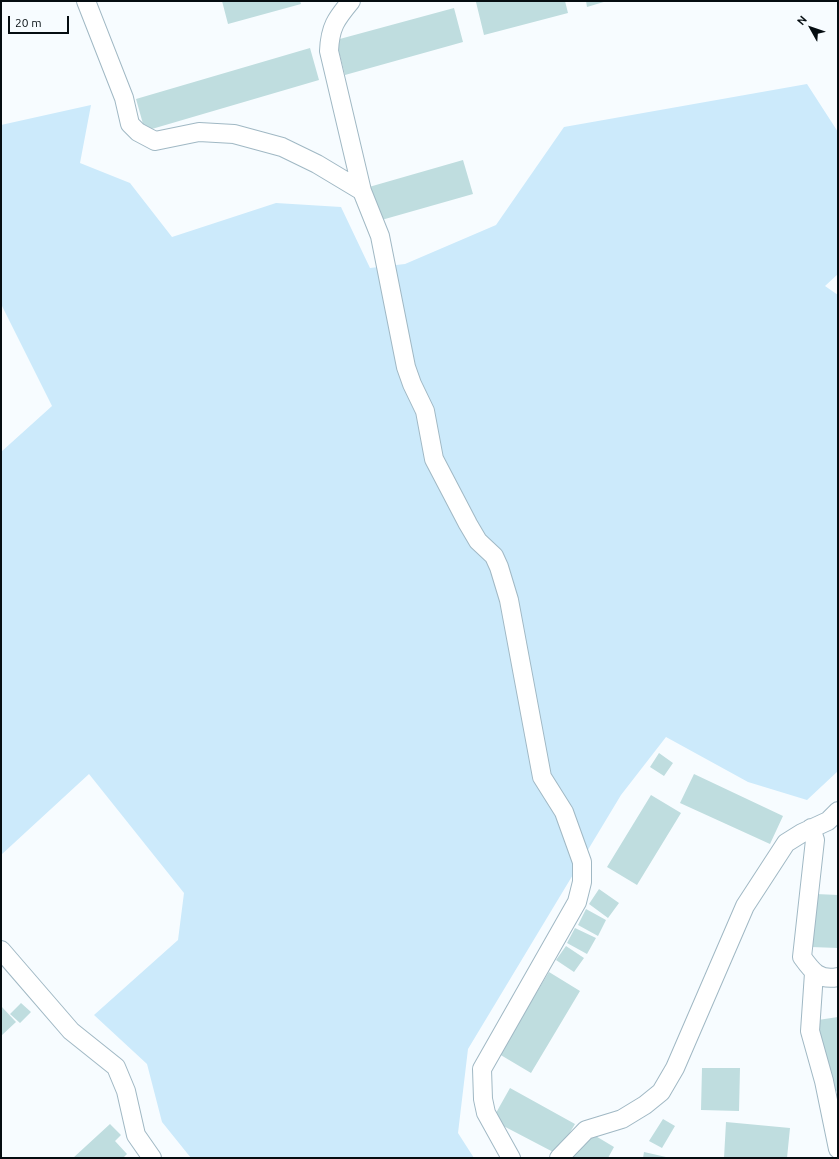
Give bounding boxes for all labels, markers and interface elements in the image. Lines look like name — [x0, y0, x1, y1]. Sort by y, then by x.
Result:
scale bar — [10, 8, 71, 34]
north arrow — [791, 8, 831, 48]
text: N — [795, 13, 809, 27]
text: 20 m — [15, 16, 42, 29]

